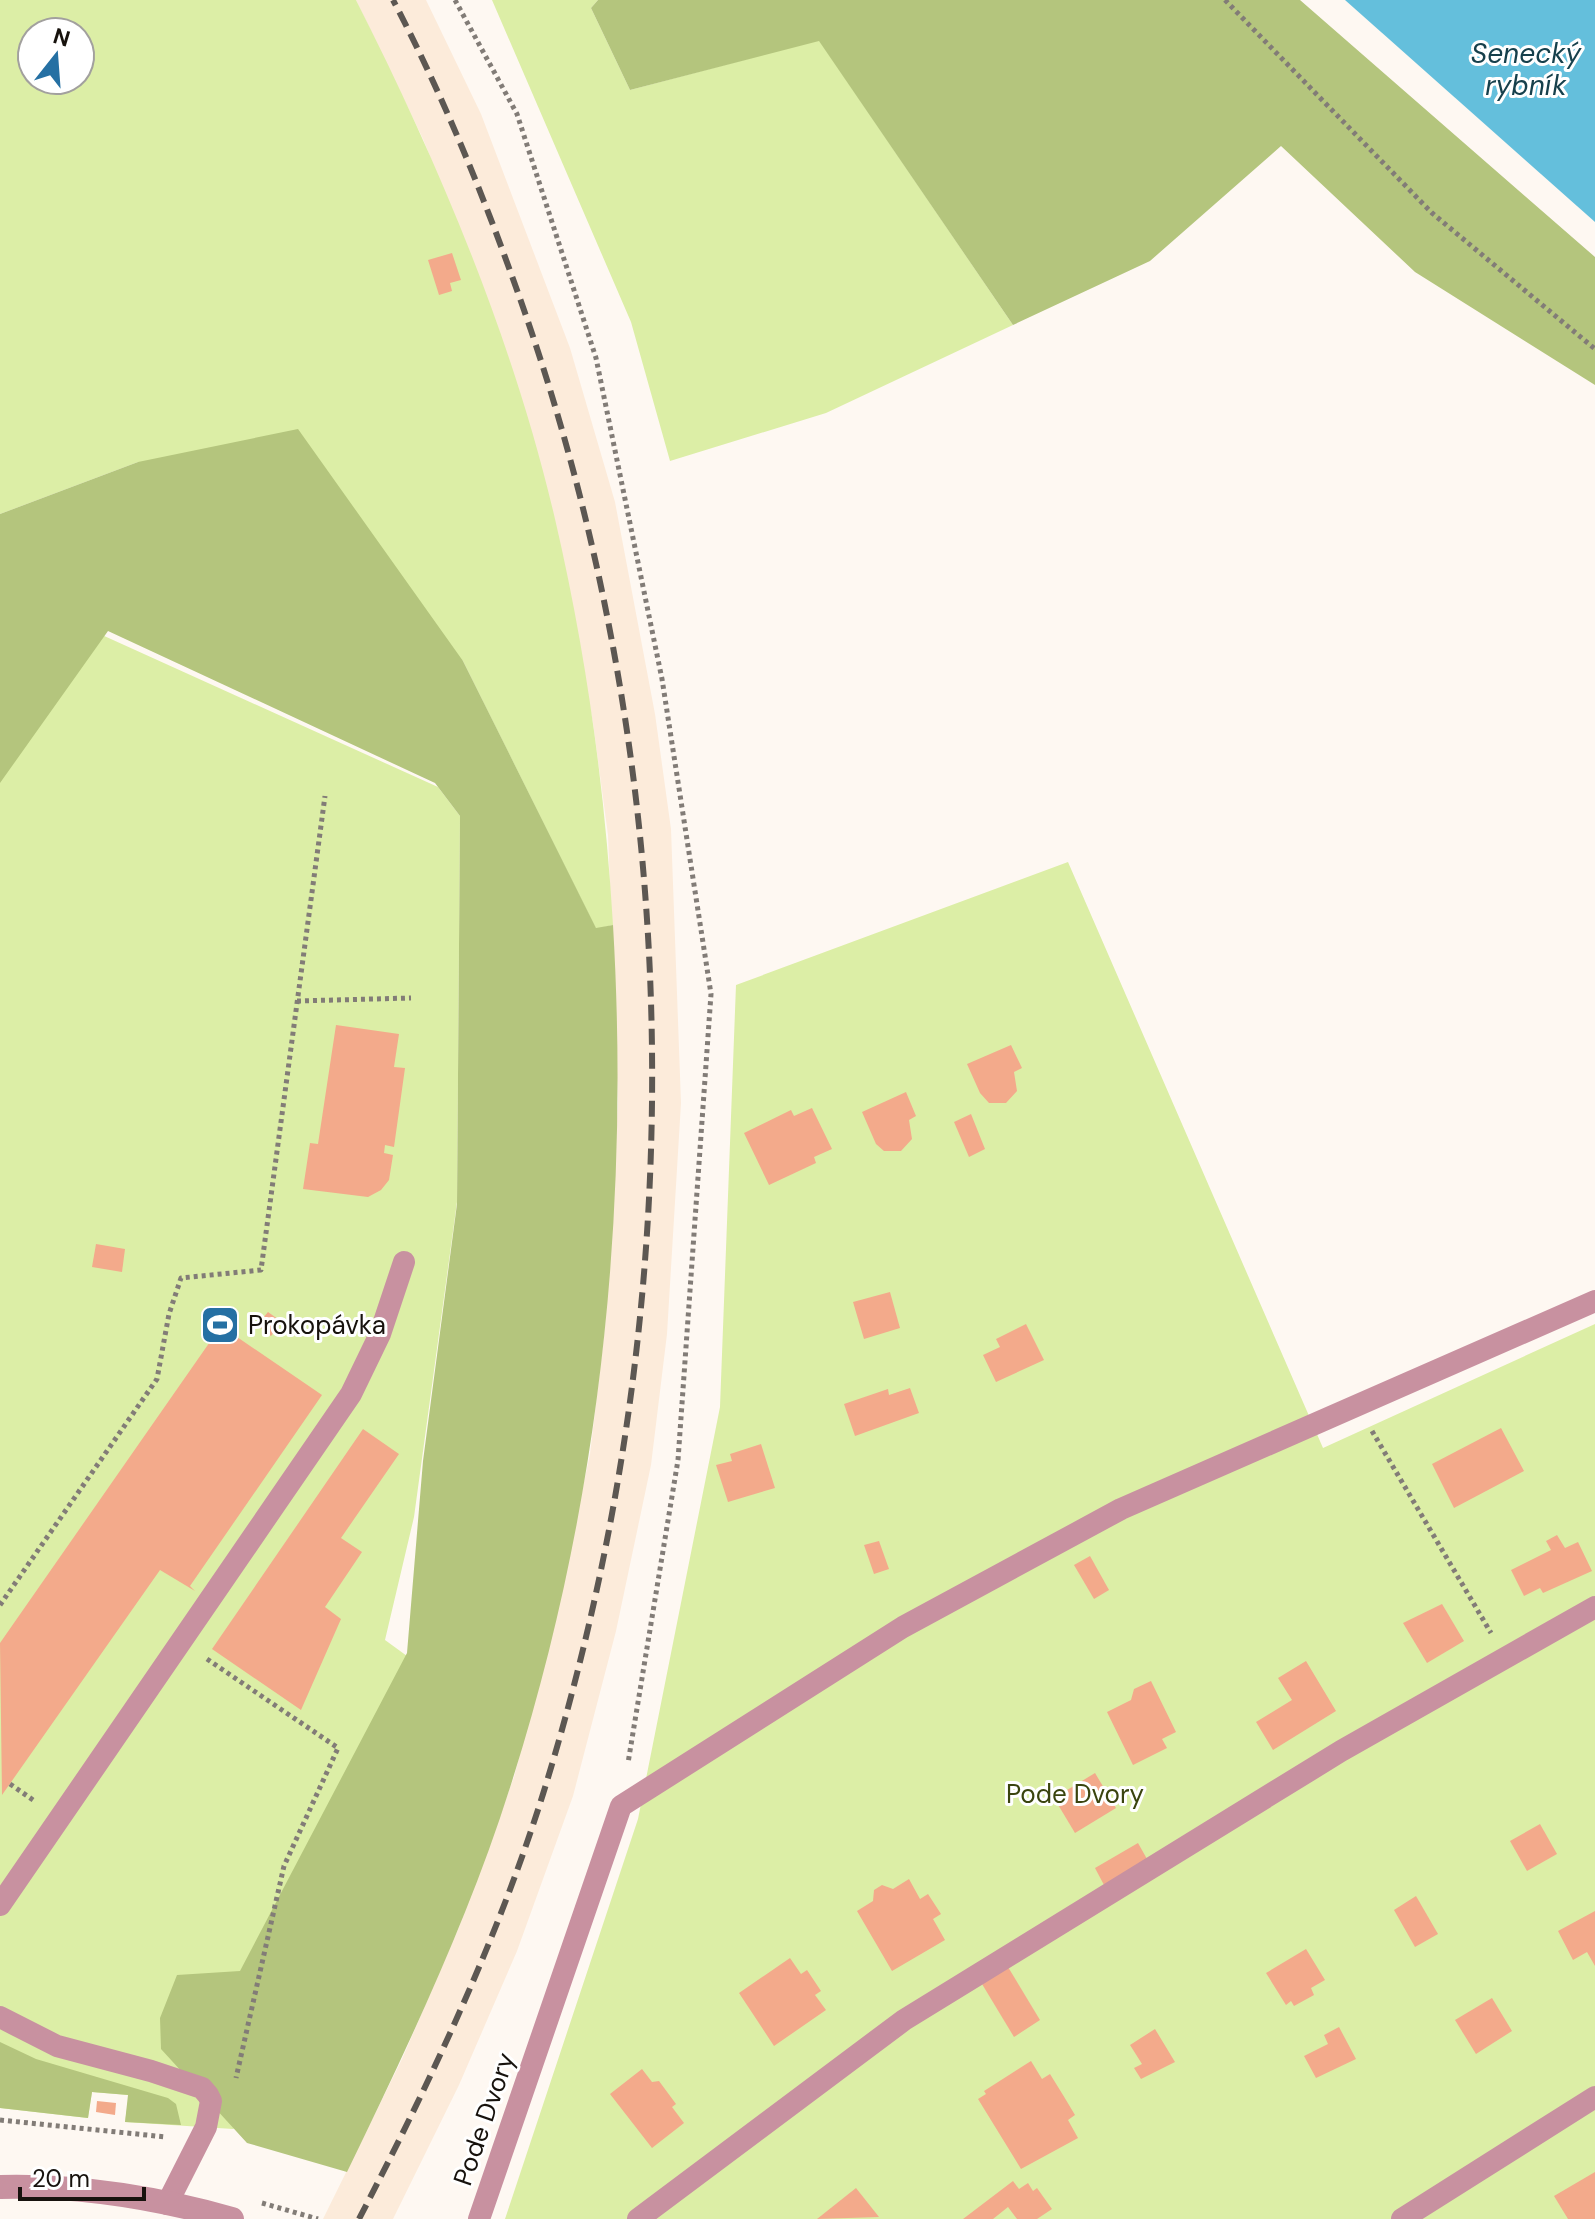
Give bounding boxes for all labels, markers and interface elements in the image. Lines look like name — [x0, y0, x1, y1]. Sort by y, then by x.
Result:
north arrow — [16, 16, 96, 96]
text: N — [50, 21, 74, 54]
water label: Senecký rybník — [1471, 35, 1583, 104]
sports icon: Prokopávka — [199, 1304, 241, 1346]
place label: Prokopávka — [248, 1308, 386, 1342]
park label: Pode Dvory — [1006, 1777, 1144, 1811]
street label: Pode Dvory — [445, 2048, 523, 2190]
scale bar — [20, 2151, 144, 2201]
text: 20 m — [32, 2163, 90, 2194]

